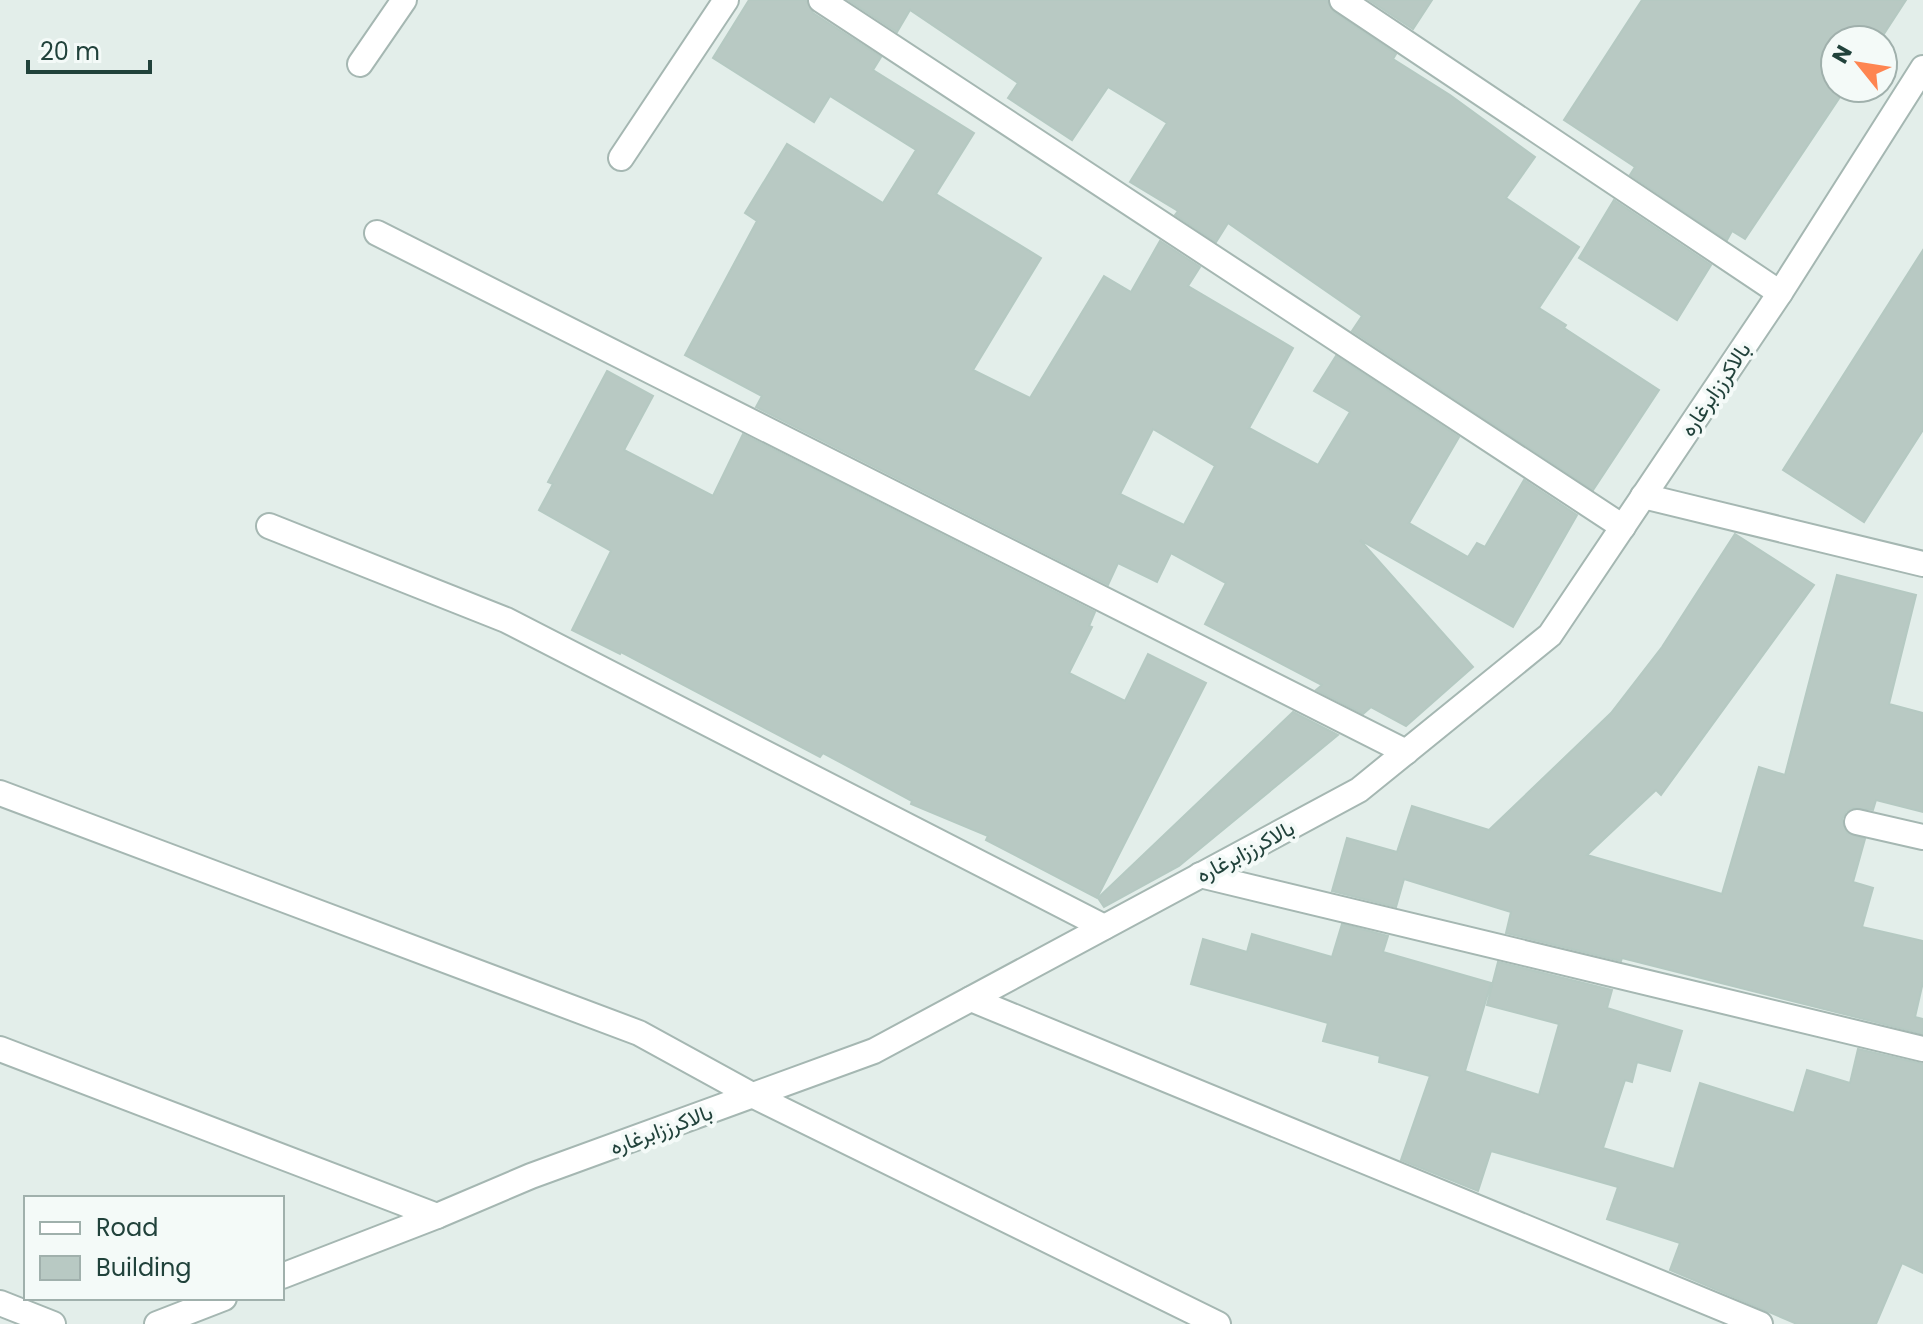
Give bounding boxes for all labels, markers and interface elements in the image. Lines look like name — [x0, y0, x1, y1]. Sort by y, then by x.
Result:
scale bar — [28, 24, 150, 74]
north arrow — [1819, 24, 1899, 104]
text: 20 m — [40, 35, 100, 68]
text: N — [1825, 39, 1860, 69]
street label: بالاکرززابرغاره — [1672, 336, 1758, 443]
street label: بالاکرززابرغاره — [1190, 813, 1300, 890]
street label: بالاکرززابرغاره — [605, 1097, 717, 1162]
legend — [24, 1196, 284, 1300]
text: Road — [96, 1211, 158, 1244]
text: Building — [96, 1251, 192, 1284]

